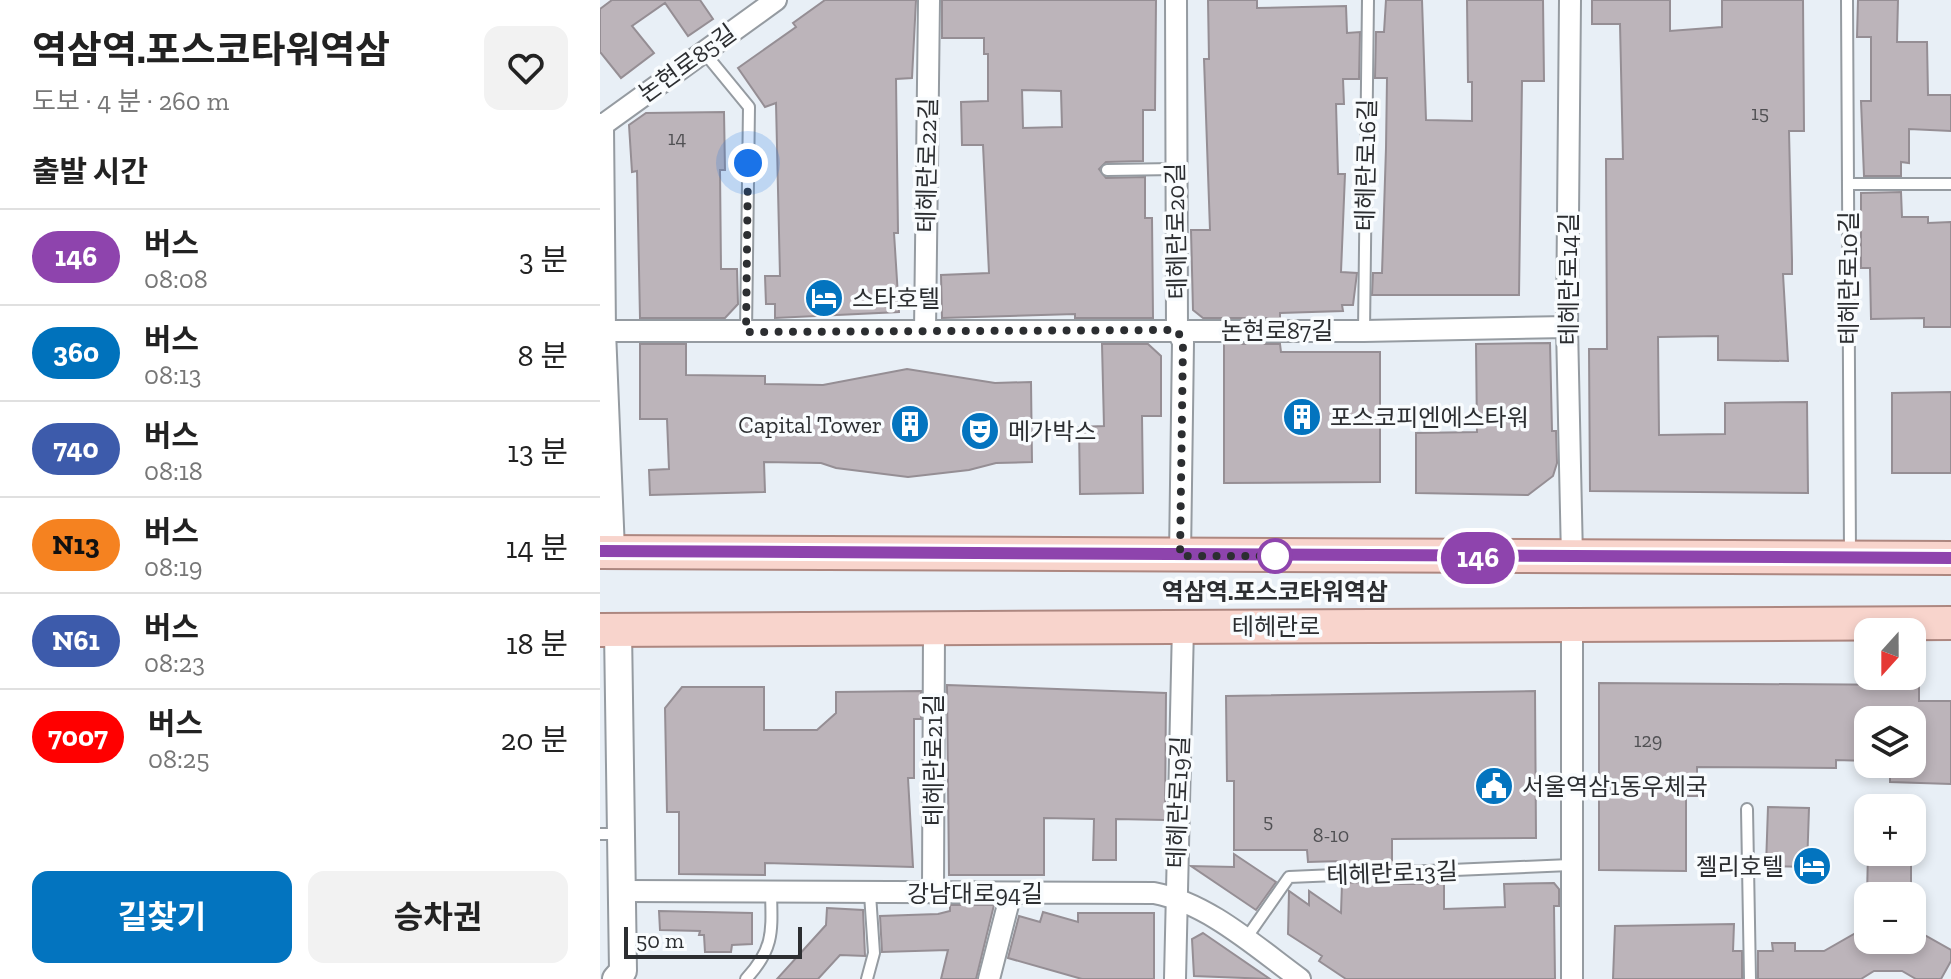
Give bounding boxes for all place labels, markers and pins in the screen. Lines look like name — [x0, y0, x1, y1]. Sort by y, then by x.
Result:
hotel icon: 스타호텔 — [803, 277, 845, 319]
place label: 스타호텔 — [852, 284, 940, 313]
building icon: 포스코피엔에스타워 — [1281, 396, 1323, 438]
building icon: Capital Tower — [889, 403, 931, 445]
place label: 포스코피엔에스타워 — [1330, 403, 1529, 432]
place label: Capital Tower — [738, 410, 882, 439]
theatre icon: 메가박스 — [959, 410, 1001, 452]
place label: 메가박스 — [1008, 417, 1096, 446]
marker: 역삼역.포스코타워역삼 — [1258, 539, 1292, 573]
place label: 역삼역.포스코타워역삼 — [1162, 577, 1388, 606]
public building icon: 서울역삼1동우체국 — [1473, 765, 1515, 807]
place label: 서울역삼1동우체국 — [1522, 772, 1708, 801]
hotel icon: 젤리호텔 — [1791, 845, 1833, 887]
place label: 젤리호텔 — [1696, 852, 1784, 881]

